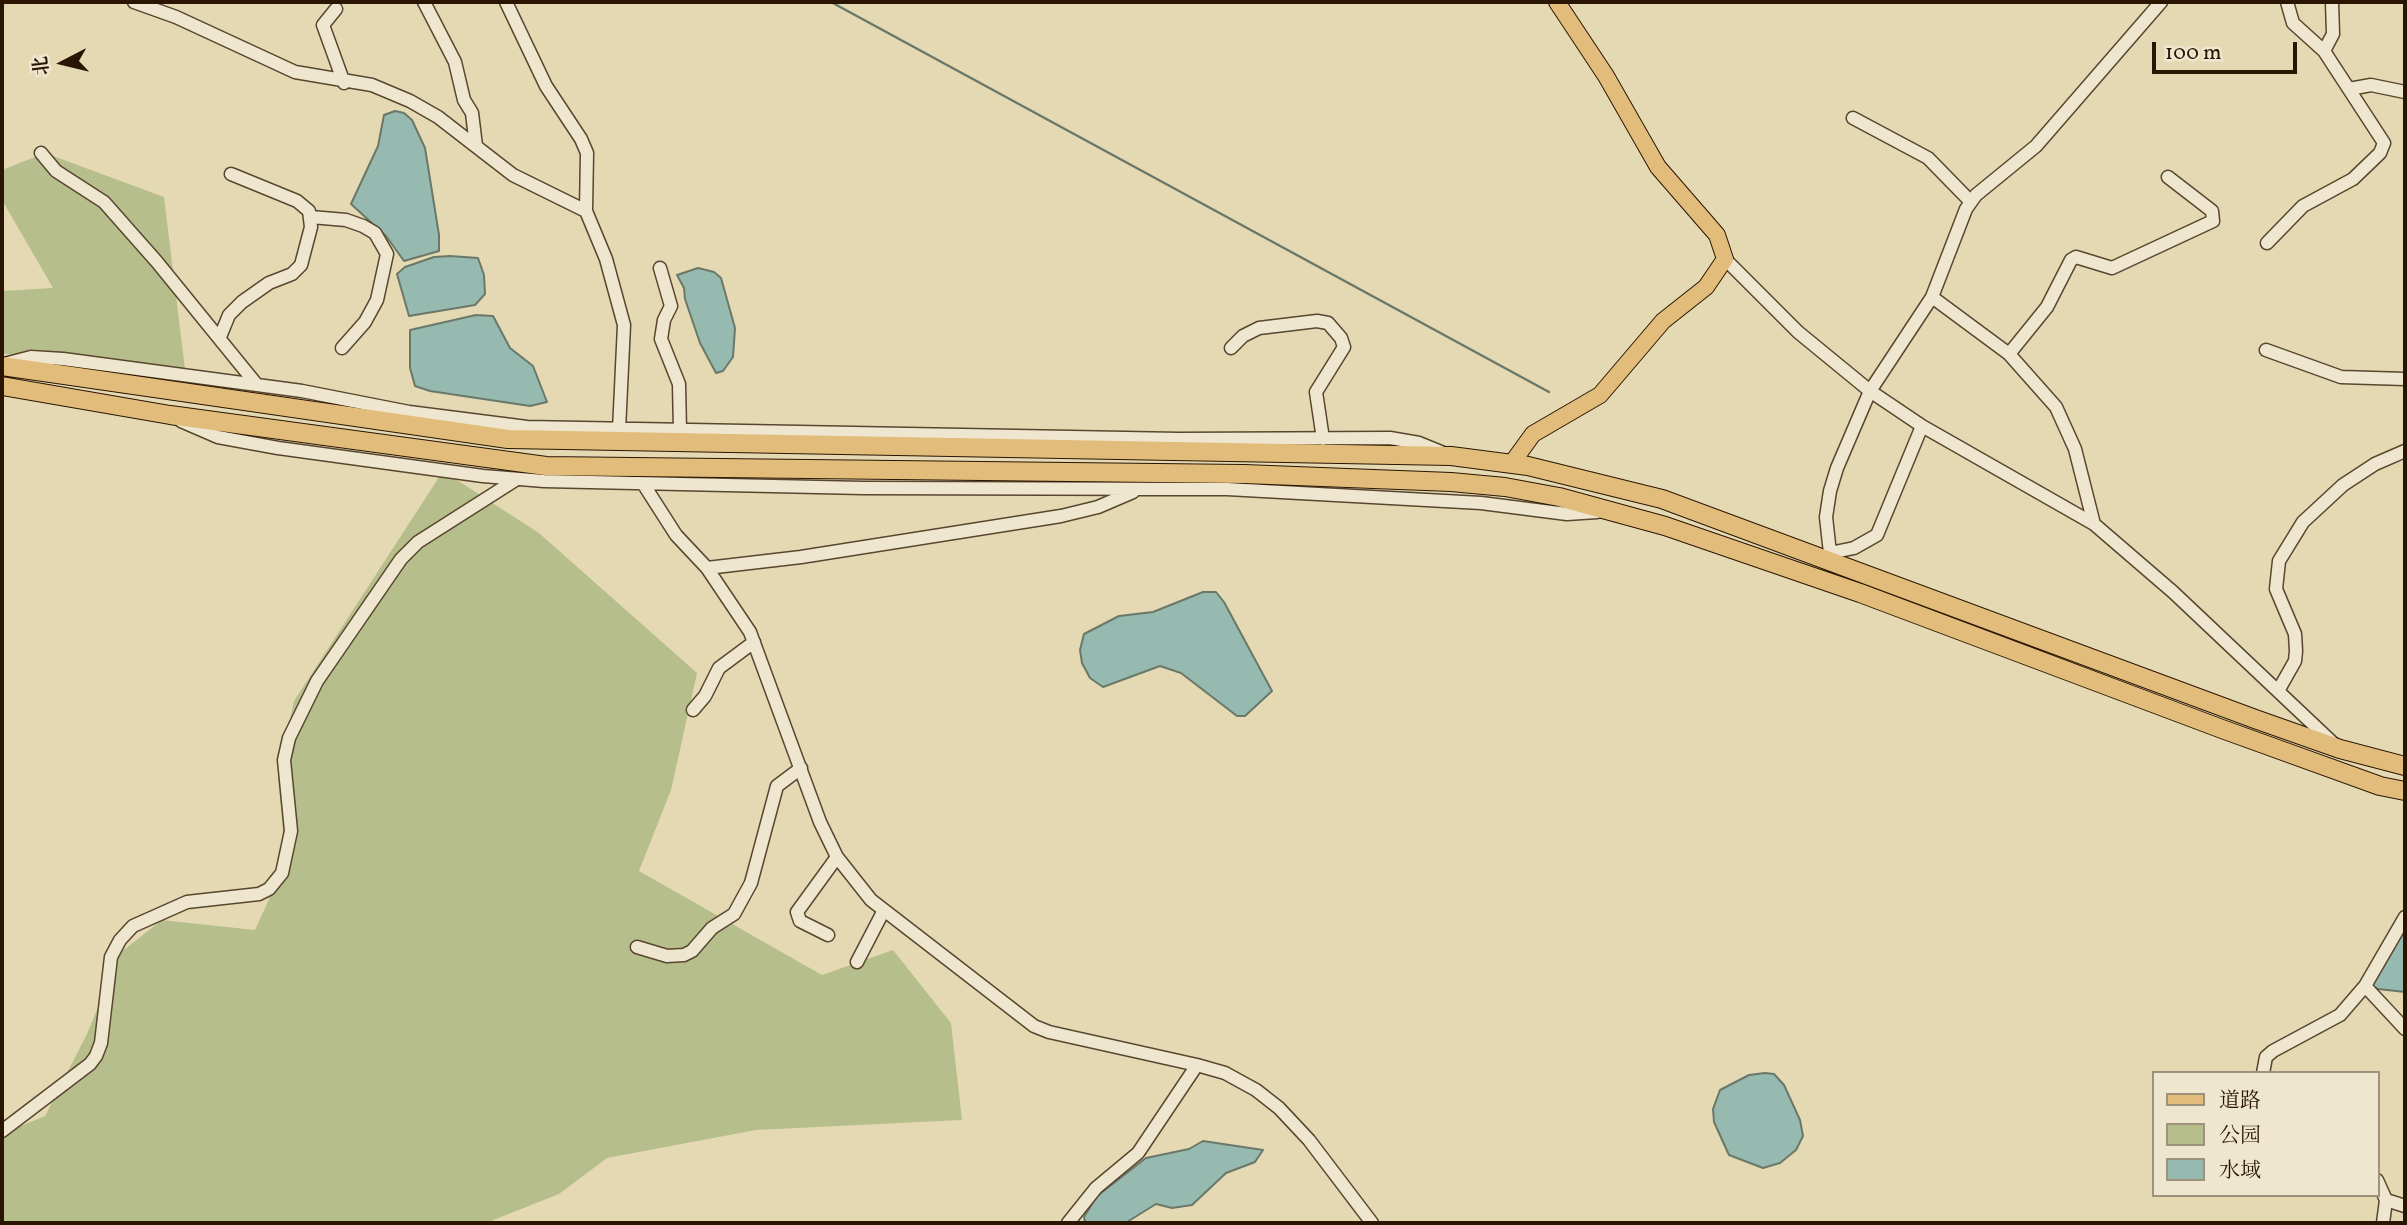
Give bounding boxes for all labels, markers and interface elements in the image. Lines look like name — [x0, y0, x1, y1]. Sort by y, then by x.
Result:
north arrow — [28, 28, 98, 98]
scale bar — [2155, 28, 2300, 72]
text: 100 m — [2165, 39, 2222, 68]
text: 北 — [28, 55, 56, 77]
legend — [2152, 1071, 2379, 1197]
text: 道路 — [2219, 1087, 2261, 1116]
text: 公园 — [2219, 1122, 2261, 1151]
text: 水域 — [2219, 1157, 2261, 1186]

